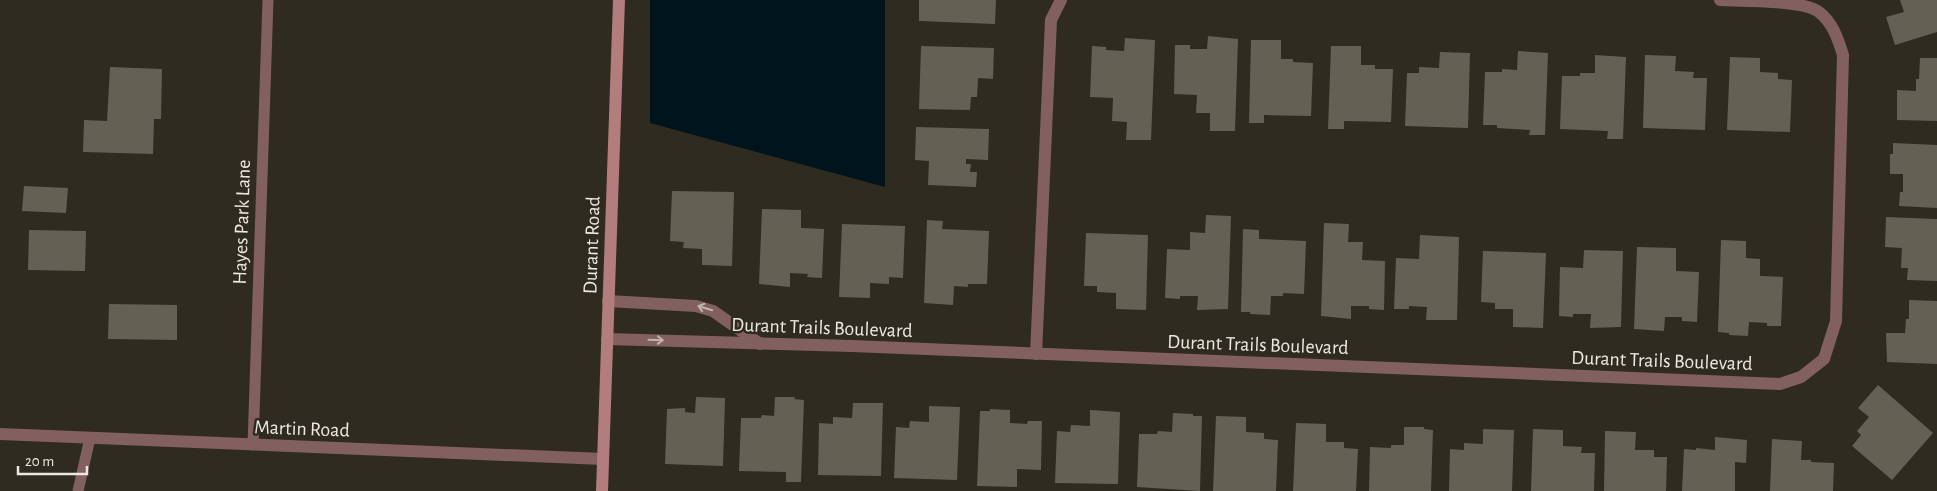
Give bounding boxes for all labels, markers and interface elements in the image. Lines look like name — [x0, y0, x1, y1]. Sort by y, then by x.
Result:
street label: Hayes Park Lane — [230, 159, 254, 285]
street label: Durant Road — [580, 196, 604, 294]
one-way arrow — [697, 303, 713, 313]
street label: Durant Trails Boulevard — [731, 315, 913, 341]
street label: Durant Trails Boulevard — [1167, 332, 1349, 358]
one-way arrow — [647, 336, 663, 345]
street label: Durant Trails Boulevard — [1571, 348, 1753, 374]
street label: Martin Road — [254, 417, 350, 441]
scale bar — [18, 444, 86, 476]
text: 20 m — [25, 454, 54, 469]

